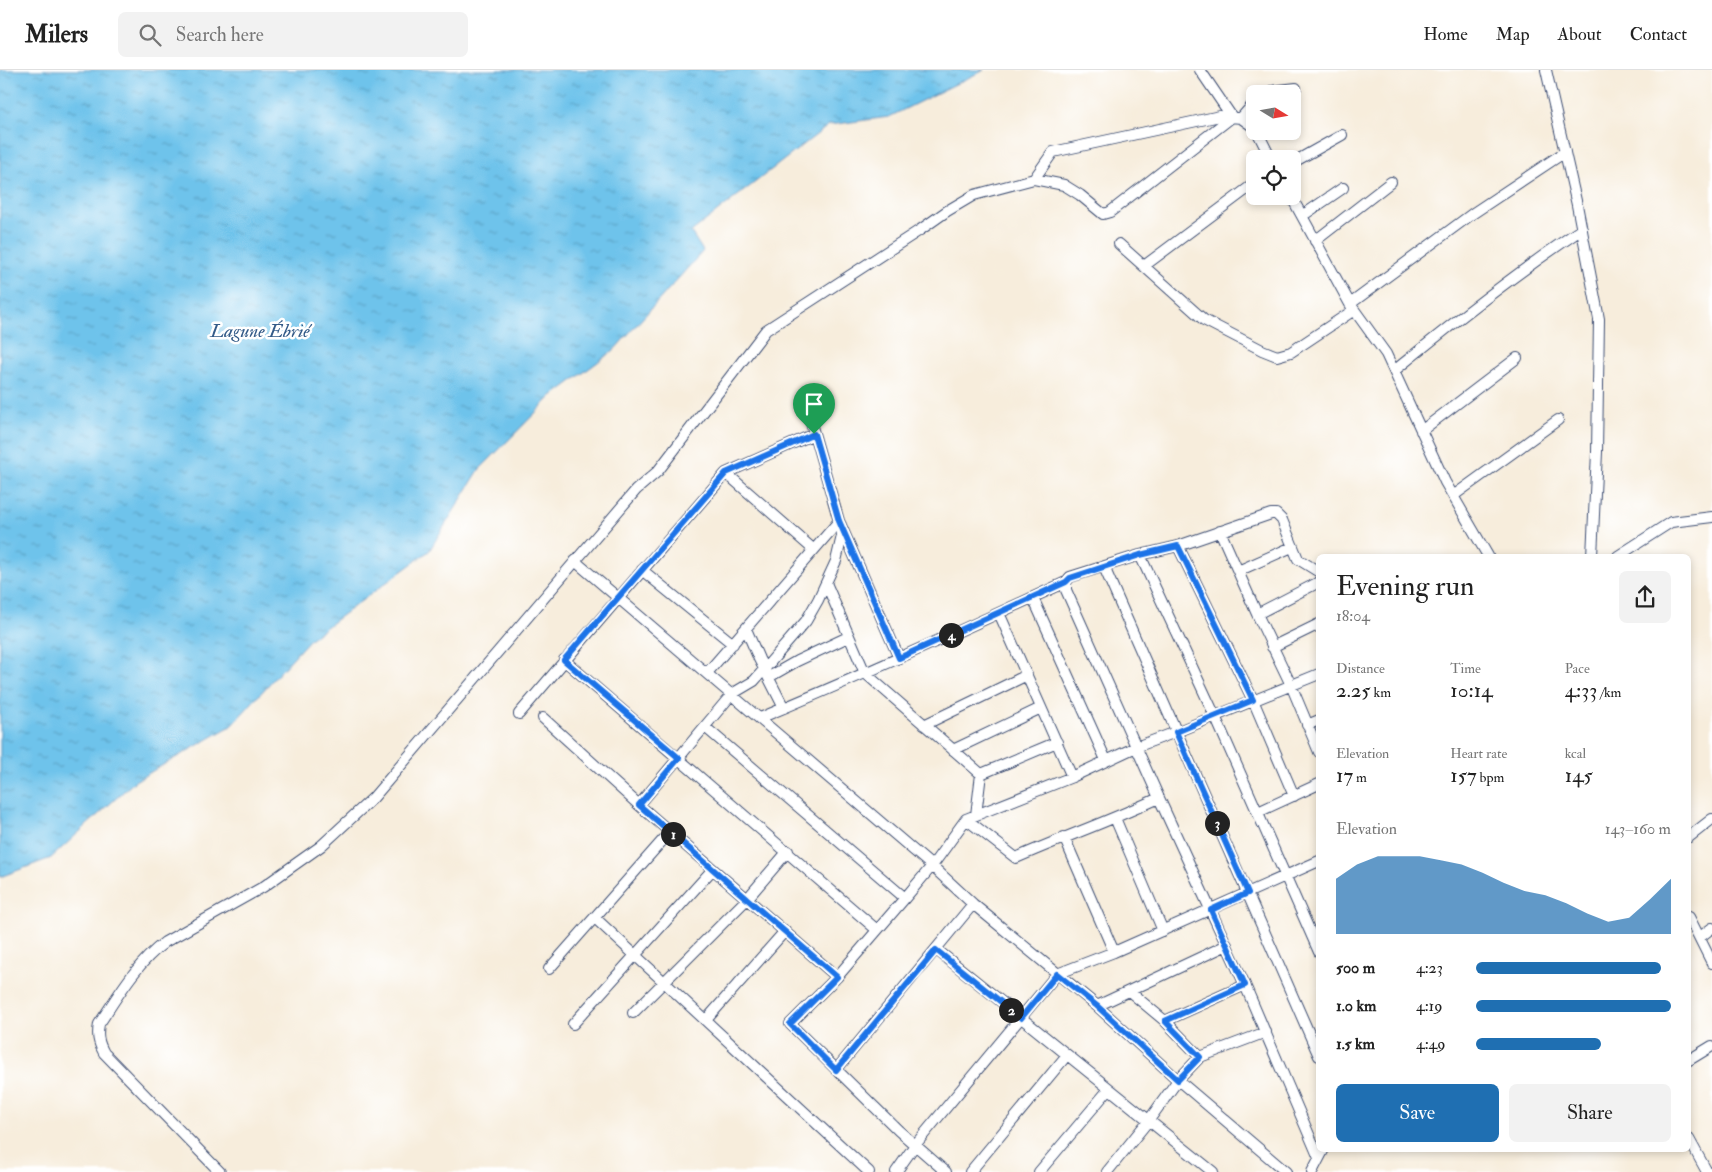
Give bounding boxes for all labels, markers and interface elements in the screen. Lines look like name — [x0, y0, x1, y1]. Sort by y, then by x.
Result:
search box — [118, 12, 468, 57]
text: Milers — [25, 19, 88, 50]
icon: search — [136, 21, 164, 49]
text: Search here — [176, 23, 264, 47]
text: Home — [1423, 23, 1468, 46]
text: Map — [1496, 23, 1530, 46]
text: About — [1558, 23, 1602, 46]
text: Contact — [1630, 23, 1687, 46]
north arrow — [1246, 85, 1301, 140]
map controls — [1246, 85, 1301, 205]
button: locate — [1246, 150, 1301, 205]
water label: Lagune Ébrié — [209, 319, 313, 343]
pin — [793, 383, 835, 434]
icon: arrive — [800, 390, 828, 418]
text: Evening run — [1336, 569, 1474, 604]
button: share — [1619, 571, 1671, 623]
text: 18:04 — [1336, 606, 1370, 626]
pin: 4 — [938, 622, 964, 648]
text: 4 — [948, 627, 955, 644]
text: Distance — [1336, 660, 1385, 677]
text: Time — [1450, 660, 1481, 677]
text: Pace — [1565, 660, 1590, 677]
text: 2.25 — [1336, 677, 1371, 704]
text: 10:14 — [1450, 677, 1492, 704]
text: 4:33 — [1565, 677, 1597, 704]
text: km — [1371, 684, 1391, 701]
text: /km — [1597, 684, 1621, 701]
text: Elevation — [1336, 745, 1389, 762]
text: Heart rate — [1450, 745, 1507, 762]
text: kcal — [1565, 745, 1586, 762]
text: 17 — [1336, 762, 1353, 789]
text: 157 — [1450, 762, 1477, 789]
text: 145 — [1565, 762, 1593, 789]
text: m — [1353, 769, 1367, 786]
text: bpm — [1477, 769, 1504, 786]
pin: 3 — [1204, 810, 1230, 836]
text: 3 — [1215, 815, 1220, 832]
text: Elevation — [1336, 819, 1397, 839]
text: 143–160 m — [1605, 819, 1671, 839]
pin: 1 — [660, 822, 686, 846]
text: 1 — [671, 826, 676, 843]
text: 500 m — [1336, 958, 1375, 978]
text: 4:23 — [1416, 958, 1443, 978]
text: 1.0 km — [1336, 996, 1376, 1016]
text: 4:19 — [1416, 996, 1442, 1016]
pin: 2 — [998, 998, 1024, 1022]
text: 2 — [1008, 1002, 1015, 1019]
text: 1.5 km — [1336, 1034, 1375, 1054]
text: 4:49 — [1416, 1034, 1445, 1054]
button: Save — [1336, 1084, 1499, 1142]
button: Share — [1509, 1084, 1671, 1142]

